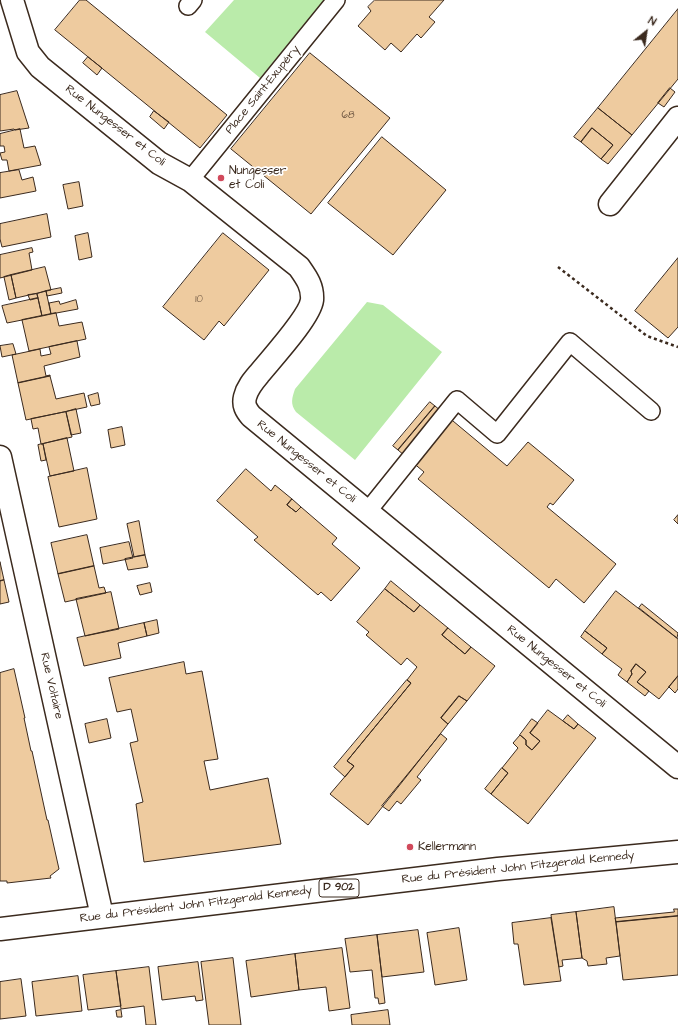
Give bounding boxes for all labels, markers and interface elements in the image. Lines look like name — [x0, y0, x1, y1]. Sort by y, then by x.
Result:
north arrow — [626, 12, 666, 52]
text: N — [646, 13, 659, 29]
street label: Place Saint-Exupéry — [223, 43, 303, 137]
street label: Rue Nungesser et Coli — [62, 82, 168, 170]
house number: 68 — [342, 110, 354, 122]
place label: Nungesser et Coli — [229, 164, 286, 192]
marker: Nungesser et Coli — [216, 173, 226, 183]
house number: 10 — [195, 294, 203, 306]
street label: Rue Nungesser et Coli — [254, 418, 358, 506]
street label: Rue Nungesser et Coli — [504, 623, 608, 711]
street label: Rue Voltaire — [36, 651, 66, 721]
place label: Kellermann — [418, 840, 476, 854]
marker: Kellermann — [405, 842, 415, 852]
street label: Rue du Président John Fitzgerald Kennedy — [401, 849, 635, 887]
road number: D 902 — [319, 879, 359, 897]
street label: Rue du Président John Fitzgerald Kennedy — [79, 884, 313, 926]

